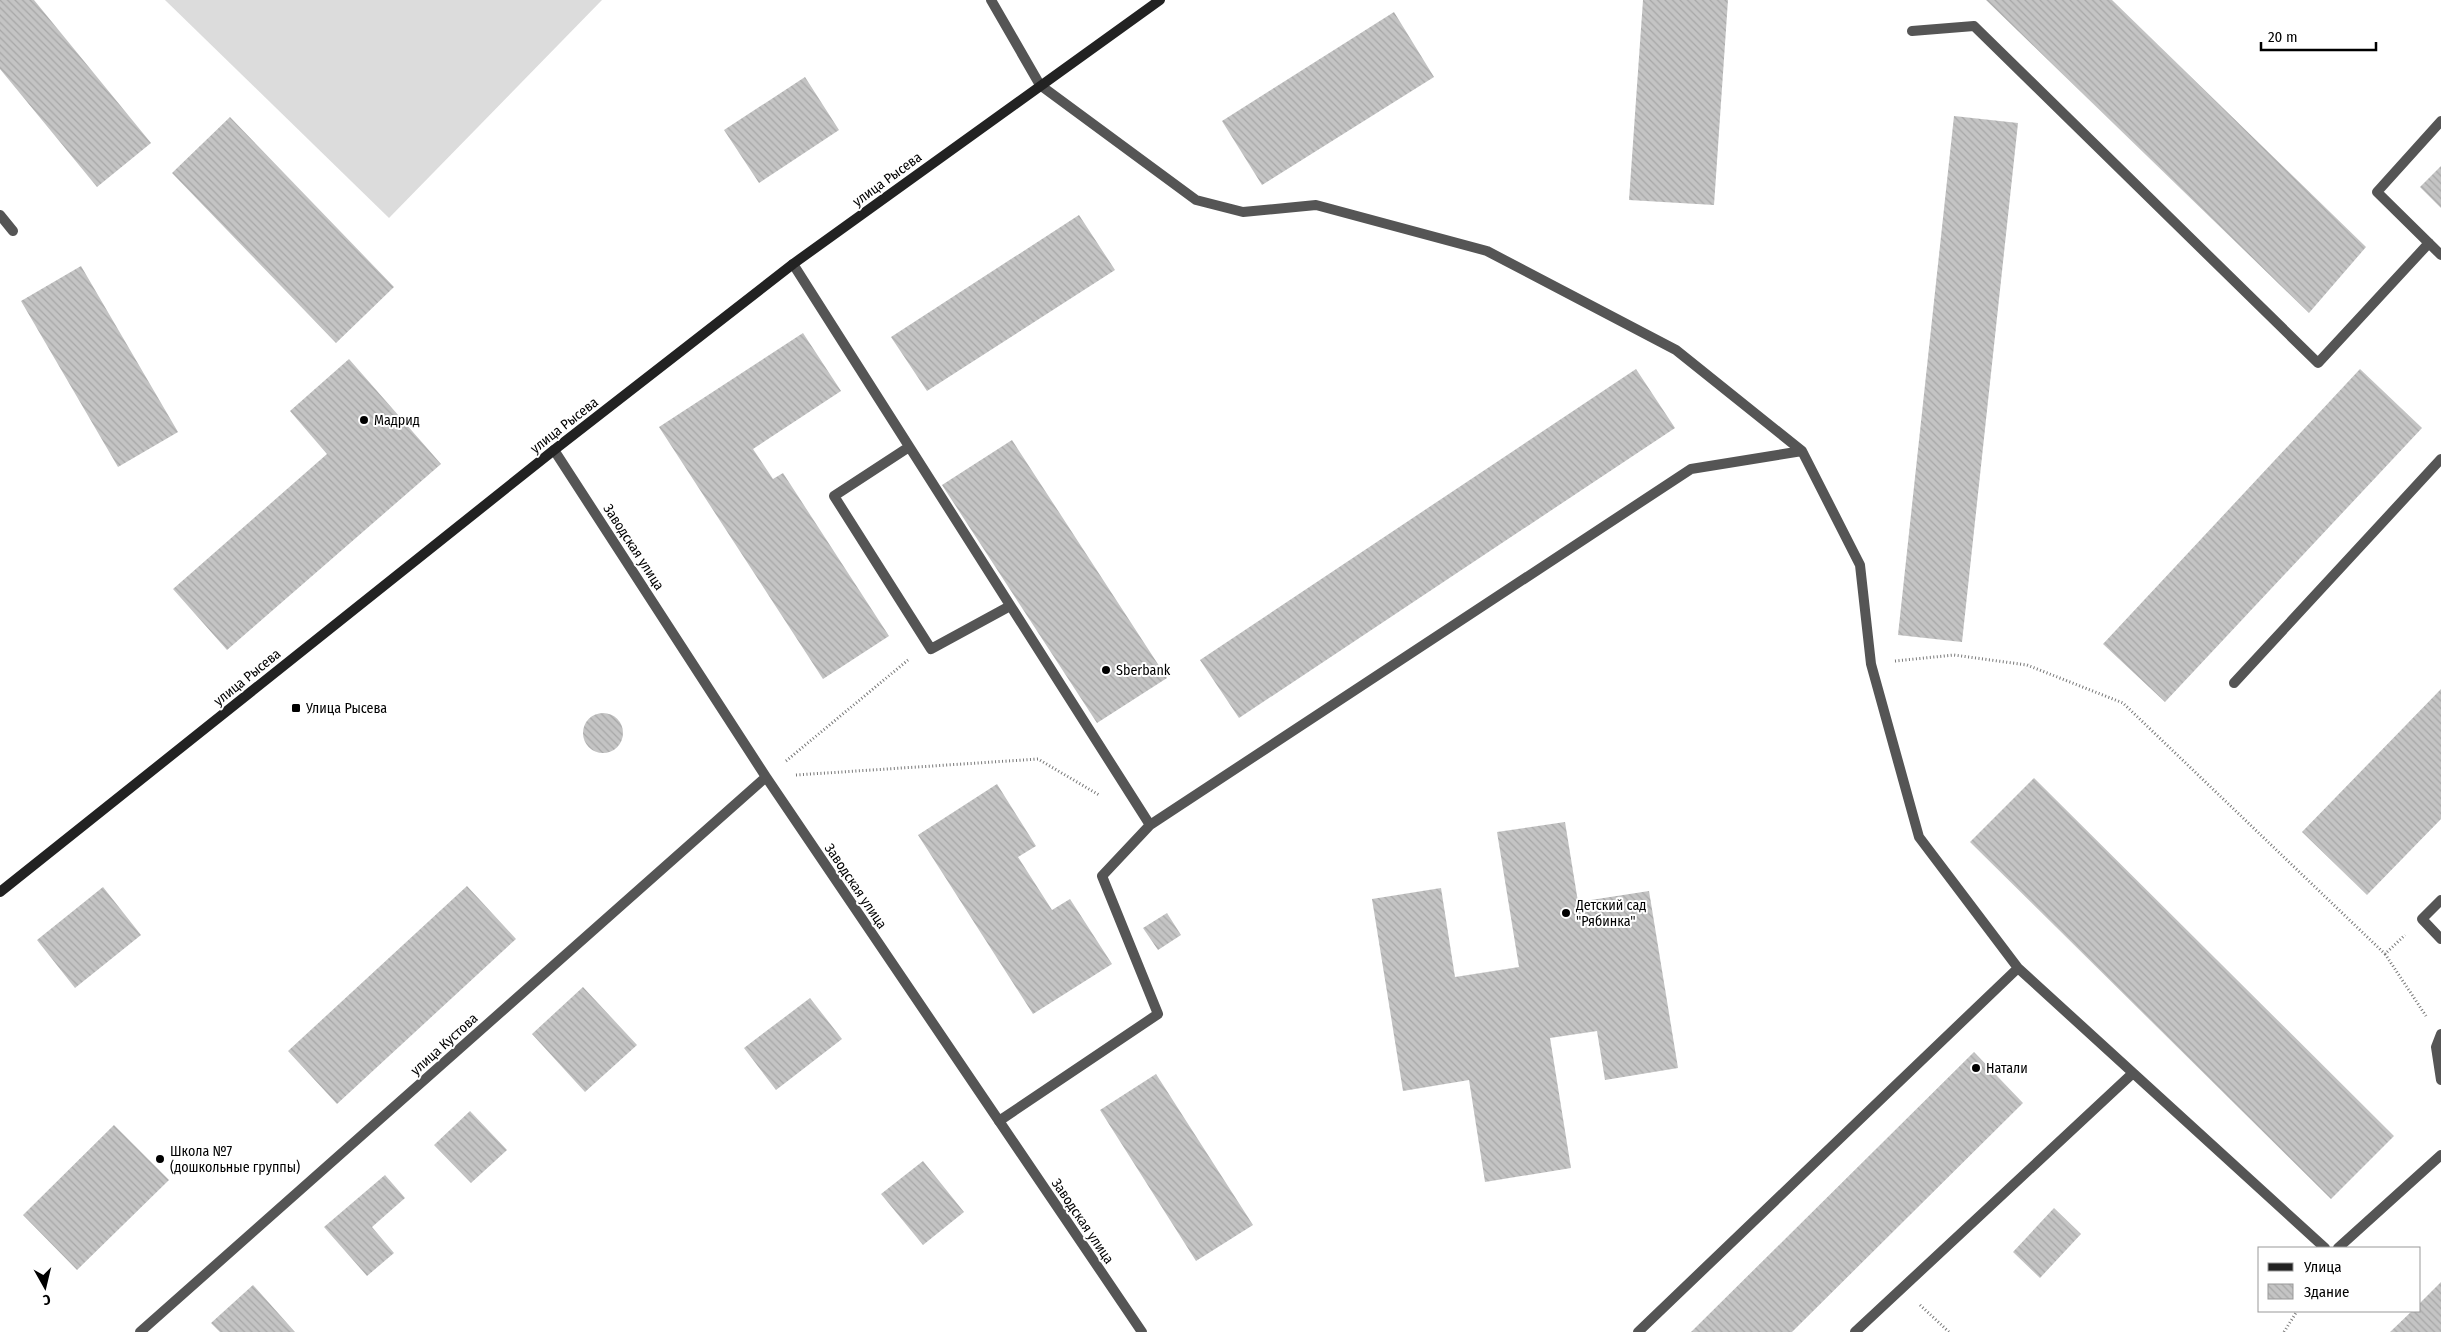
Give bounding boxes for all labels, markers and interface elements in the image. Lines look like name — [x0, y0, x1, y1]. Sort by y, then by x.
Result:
scale bar — [2261, 20, 2376, 52]
text: 20 m — [2268, 28, 2298, 46]
street label: улица Рысева — [849, 149, 925, 210]
street label: улица Рысева — [527, 394, 602, 457]
place label: Мадрид — [374, 412, 420, 429]
marker: Мадрид — [358, 414, 370, 426]
street label: Заводская улица — [599, 501, 668, 594]
street label: улица Рысева — [210, 645, 284, 710]
place label: Sberbank — [1116, 662, 1171, 679]
marker: Sberbank — [1100, 664, 1112, 676]
place label: Улица Рысева — [305, 700, 387, 717]
marker: Улица Рысева — [290, 702, 302, 714]
street label: Заводская улица — [821, 840, 890, 932]
place label: Детский сад "Рябинка" — [1575, 897, 1646, 930]
marker: Детский сад "Рябинка" — [1560, 907, 1572, 919]
street label: улица Кустова — [407, 1010, 481, 1079]
place label: Натали — [1986, 1060, 2028, 1077]
marker: Натали — [1970, 1062, 1982, 1074]
place label: Школа №7 (дошкольные группы) — [170, 1143, 300, 1176]
marker: Школа №7 (дошкольные группы) — [154, 1153, 166, 1165]
street label: Заводская улица — [1048, 1175, 1117, 1267]
legend — [2258, 1247, 2421, 1312]
text: Улица — [2303, 1258, 2342, 1276]
north arrow — [20, 1262, 70, 1312]
text: Здание — [2304, 1283, 2350, 1301]
text: С — [41, 1290, 52, 1308]

